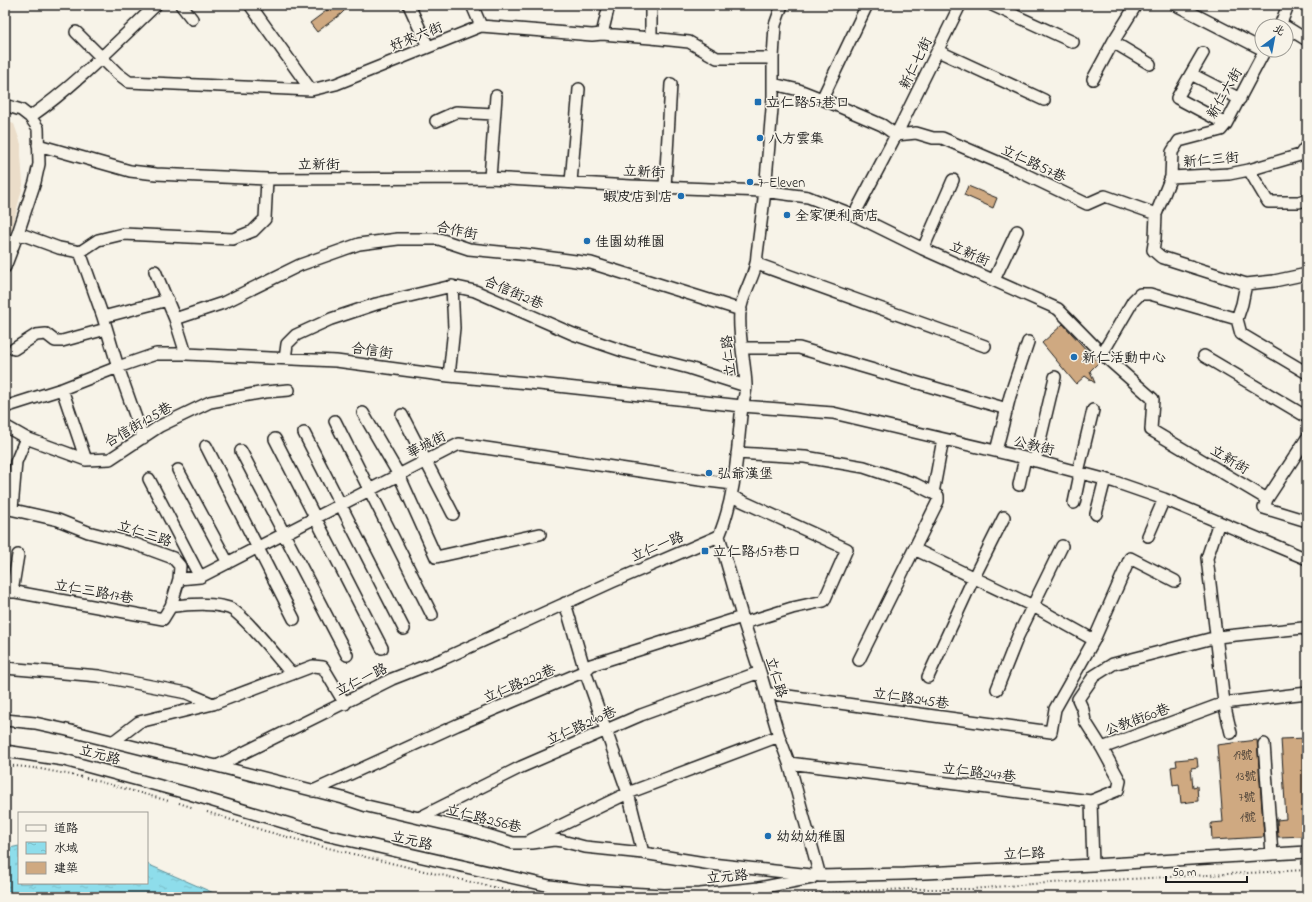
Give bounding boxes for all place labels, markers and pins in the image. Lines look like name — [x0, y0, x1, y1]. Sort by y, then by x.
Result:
place label: 立仁路57巷口 — [766, 93, 850, 114]
marker: 立仁路57巷口 — [753, 97, 763, 107]
place label: 八方雲集 — [768, 129, 824, 150]
marker: 八方雲集 — [755, 133, 765, 143]
place label: 7-Eleven — [758, 173, 805, 194]
marker: 7-Eleven — [745, 177, 755, 187]
place label: 蝦皮店到店 — [603, 187, 673, 208]
marker: 蝦皮店到店 — [676, 191, 686, 201]
place label: 全家便利商店 — [795, 206, 879, 227]
marker: 全家便利商店 — [782, 210, 792, 220]
place label: 佳園幼稚園 — [595, 232, 665, 253]
marker: 佳園幼稚園 — [582, 236, 592, 246]
place label: 新仁活動中心 — [1082, 348, 1166, 369]
marker: 新仁活動中心 — [1069, 352, 1079, 362]
place label: 弘爺漢堡 — [717, 464, 773, 485]
marker: 弘爺漢堡 — [704, 468, 714, 478]
place label: 立仁路157巷口 — [713, 542, 801, 563]
marker: 立仁路157巷口 — [700, 546, 710, 556]
place label: 幼幼幼稚園 — [776, 827, 846, 848]
marker: 幼幼幼稚園 — [763, 831, 773, 841]

